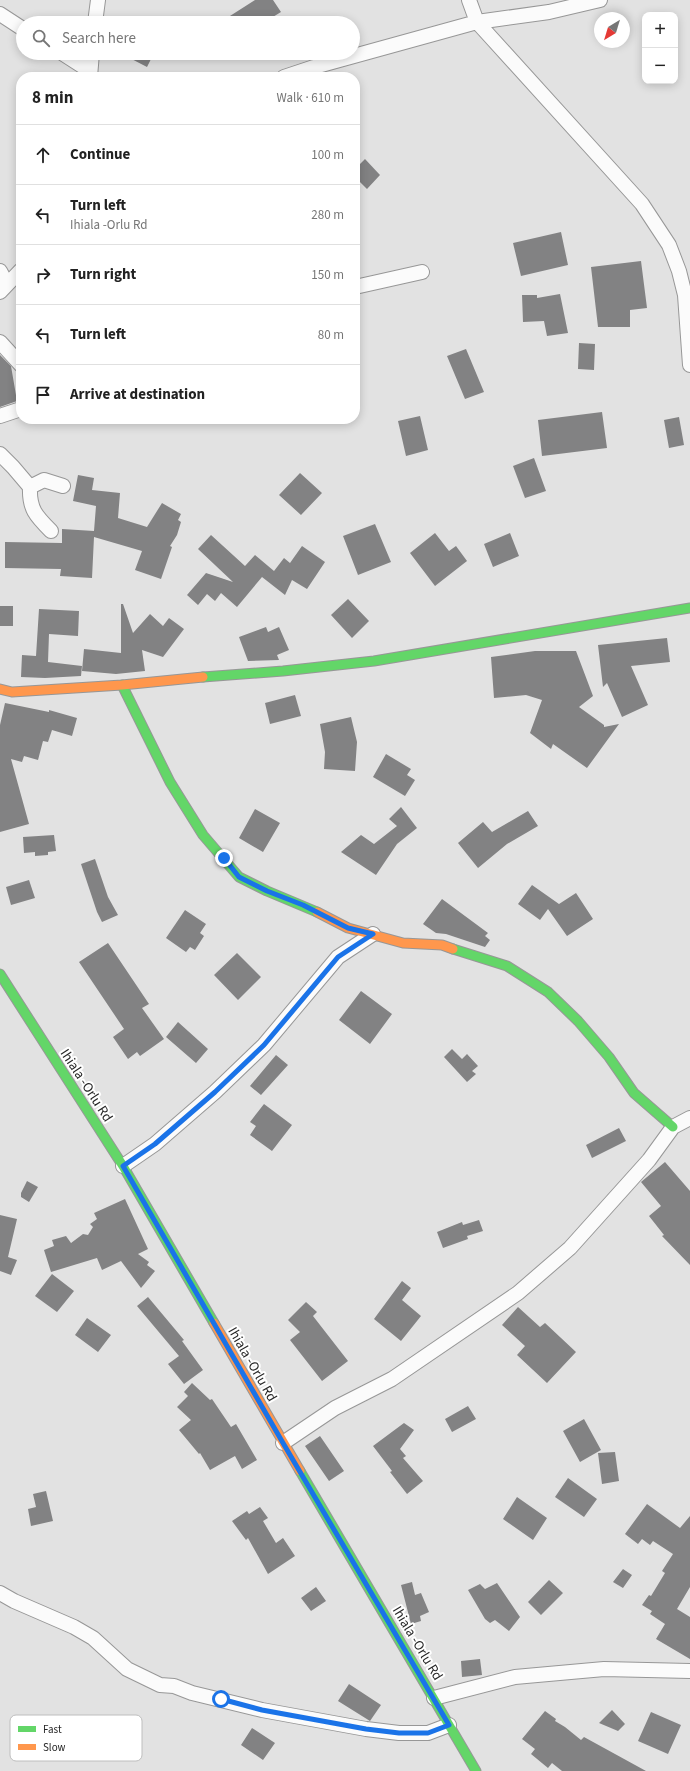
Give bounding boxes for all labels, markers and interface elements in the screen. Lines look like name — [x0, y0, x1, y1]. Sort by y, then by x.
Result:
north arrow — [594, 12, 630, 48]
map controls — [642, 12, 678, 84]
button: + — [642, 12, 678, 48]
search box — [16, 16, 360, 60]
icon: search — [30, 27, 52, 49]
text: Search here — [62, 28, 136, 49]
button: − — [642, 48, 678, 84]
text: 8 min — [32, 86, 73, 110]
text: Walk · 610 m — [276, 89, 344, 107]
icon: ahead — [32, 144, 54, 166]
text: Continue — [70, 144, 130, 165]
text: 100 m — [311, 146, 344, 164]
text: Turn left — [70, 195, 126, 216]
icon: left — [32, 204, 54, 226]
text: 280 m — [311, 206, 344, 224]
text: Ihiala -Orlu Rd — [70, 216, 147, 234]
icon: right — [32, 264, 54, 286]
text: Turn right — [70, 264, 136, 285]
text: 150 m — [311, 266, 344, 284]
icon: left — [32, 324, 54, 346]
text: Turn left — [70, 324, 126, 345]
text: 80 m — [318, 326, 344, 344]
icon: arrive — [32, 384, 54, 406]
text: Arrive at destination — [70, 384, 205, 405]
route end — [215, 849, 233, 867]
street label: Ihiala -Orlu Rd — [55, 1045, 117, 1126]
street label: Ihiala -Orlu Rd — [223, 1323, 282, 1406]
street label: Ihiala -Orlu Rd — [387, 1603, 447, 1684]
route start — [212, 1690, 230, 1708]
legend — [10, 1715, 142, 1761]
text: Fast — [43, 1722, 62, 1737]
text: Slow — [43, 1740, 66, 1755]

